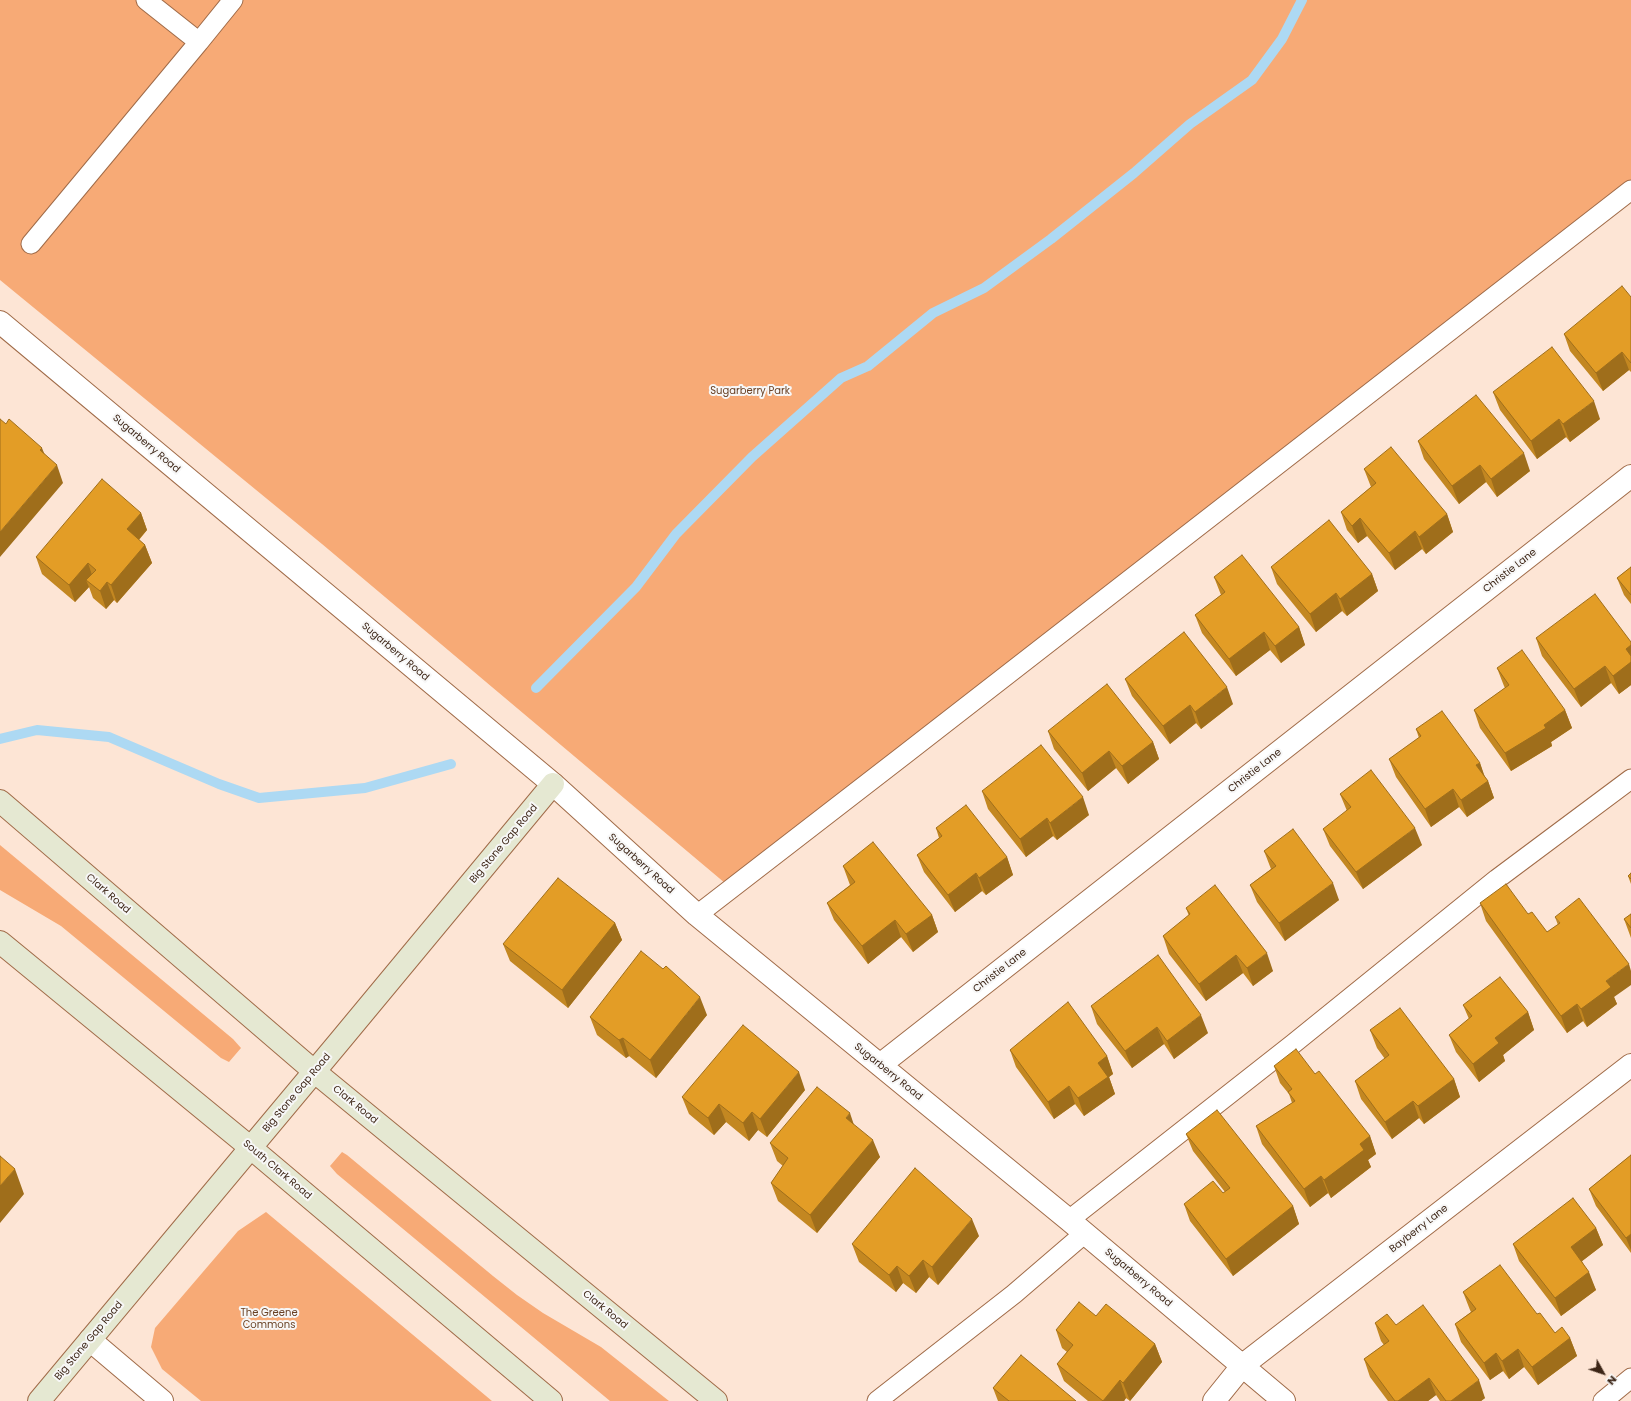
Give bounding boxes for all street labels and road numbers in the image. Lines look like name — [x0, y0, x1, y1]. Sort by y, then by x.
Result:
street label: Sugarberry Road — [110, 412, 182, 476]
street label: Christie Lane — [1481, 547, 1539, 595]
street label: Sugarberry Road — [359, 620, 431, 684]
street label: Christie Lane — [1226, 747, 1284, 795]
street label: Big Stone Gap Road — [468, 802, 540, 886]
street label: Sugarberry Road — [606, 831, 676, 897]
street label: Clark Road — [84, 872, 132, 916]
street label: Christie Lane — [971, 947, 1029, 995]
street label: Sugarberry Road — [851, 1041, 925, 1103]
street label: Big Stone Gap Road — [261, 1051, 333, 1135]
street label: Clark Road — [330, 1083, 380, 1127]
street label: South Clark Road — [240, 1138, 314, 1202]
street label: Bayberry Lane — [1387, 1202, 1451, 1256]
street label: Sugarberry Road — [1102, 1246, 1174, 1310]
street label: Clark Road — [580, 1288, 630, 1332]
street label: Big Stone Gap Road — [53, 1299, 125, 1383]

